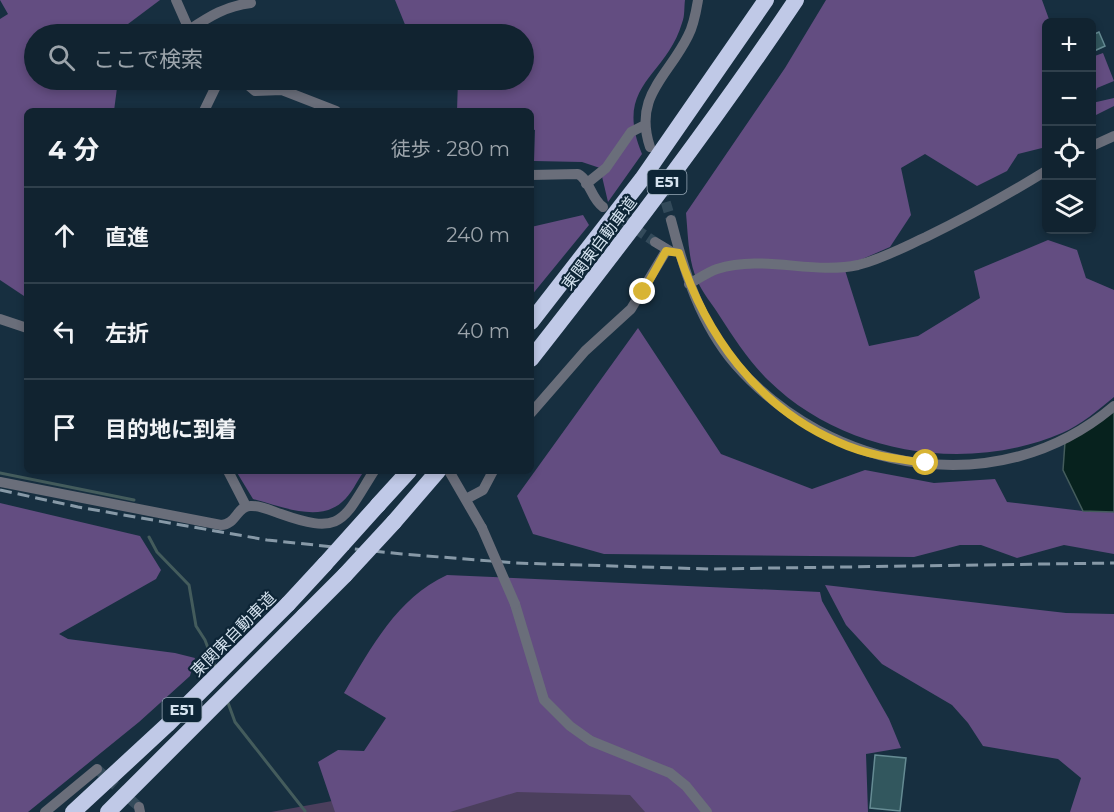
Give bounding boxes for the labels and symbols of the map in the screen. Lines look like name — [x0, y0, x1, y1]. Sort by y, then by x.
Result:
road number: E51 — [648, 170, 686, 194]
street label: 東関東自動車道 — [558, 193, 641, 294]
route end — [629, 278, 655, 304]
route start — [912, 449, 938, 475]
street label: 東関東自動車道 — [187, 588, 280, 681]
road number: E51 — [162, 698, 201, 722]

